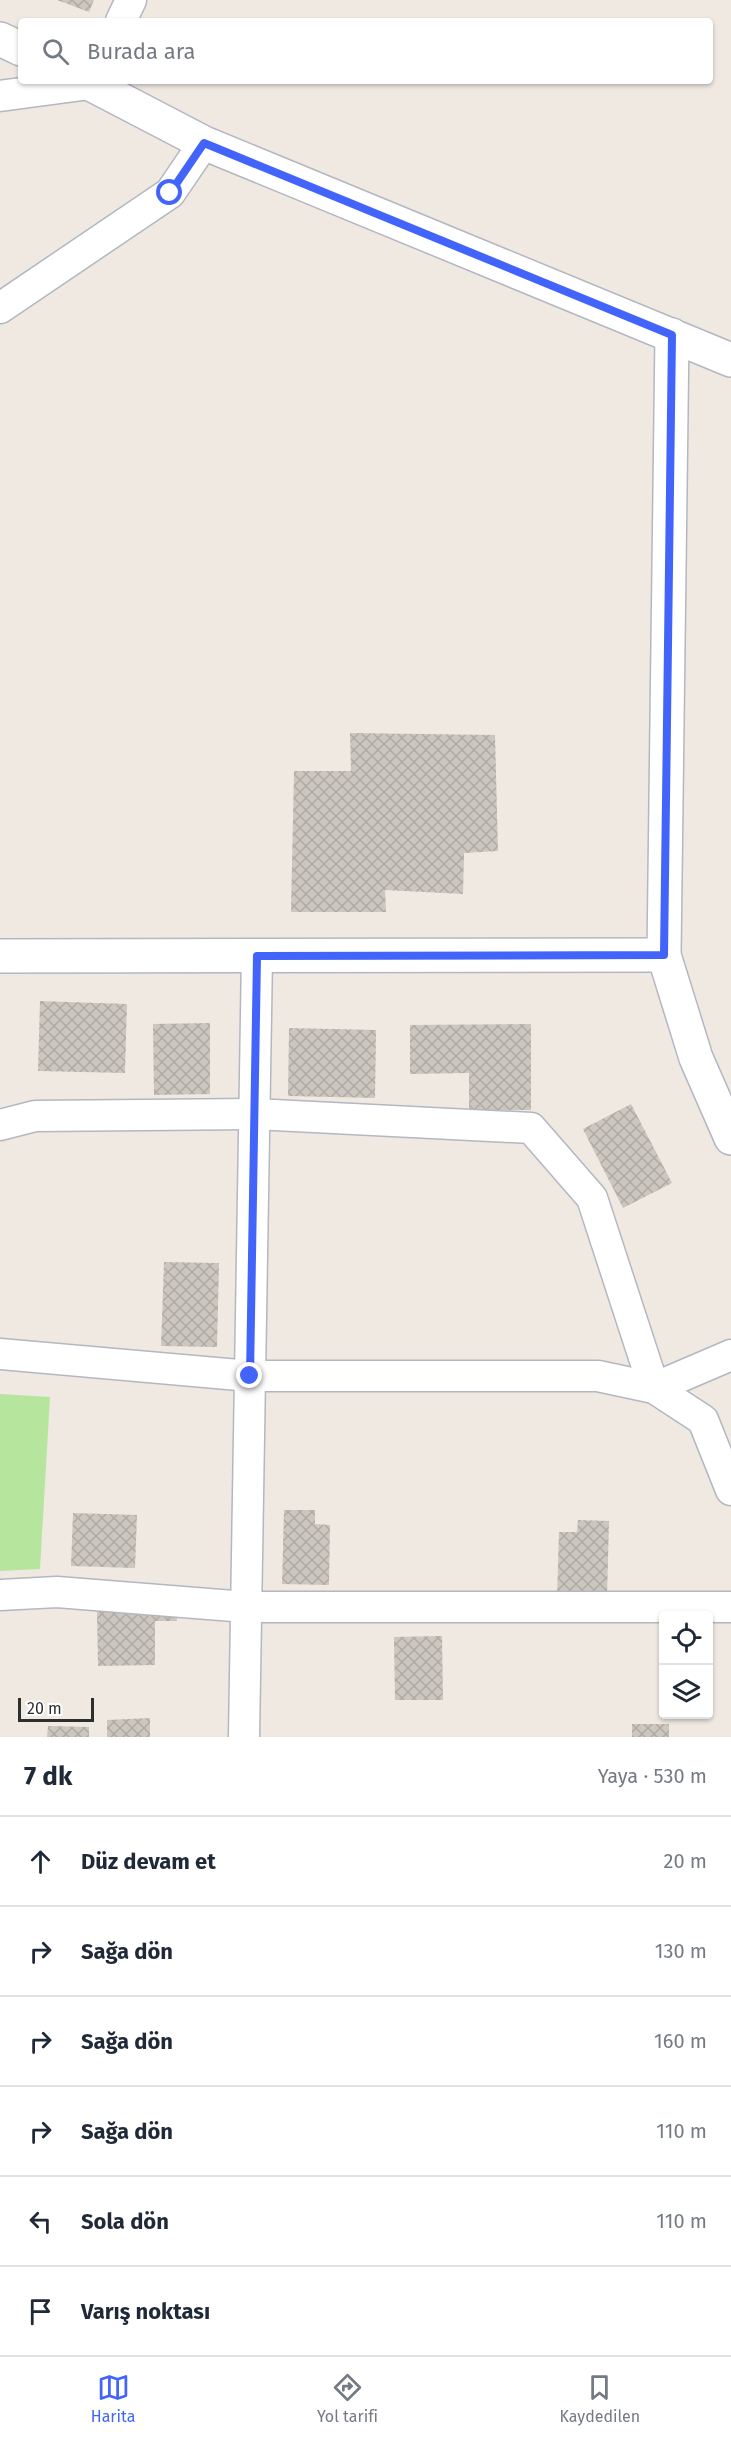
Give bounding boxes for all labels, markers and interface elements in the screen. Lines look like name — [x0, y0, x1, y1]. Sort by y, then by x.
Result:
search box — [18, 18, 713, 84]
icon: search — [39, 35, 72, 68]
text: Burada ara — [87, 38, 195, 65]
route start — [156, 179, 182, 205]
route end — [236, 1362, 262, 1388]
map controls — [659, 1611, 713, 1719]
button: locate — [659, 1611, 713, 1665]
button: layers — [659, 1665, 713, 1719]
scale bar — [18, 1695, 94, 1722]
text: 20 m — [27, 1699, 62, 1718]
text: 7 dk — [24, 1761, 72, 1792]
text: Yaya · 530 m — [598, 1764, 707, 1788]
icon: ahead — [24, 1845, 57, 1878]
text: Düz devam et — [81, 1848, 216, 1875]
text: 20 m — [664, 1849, 707, 1873]
icon: right — [24, 1935, 57, 1968]
text: Sağa dön — [81, 1938, 173, 1965]
text: 130 m — [655, 1939, 707, 1963]
icon: right — [24, 2025, 57, 2058]
text: Sağa dön — [81, 2028, 173, 2055]
text: 160 m — [654, 2029, 707, 2053]
icon: right — [24, 2115, 57, 2148]
text: Sağa dön — [81, 2118, 173, 2145]
text: 110 m — [656, 2119, 707, 2143]
icon: left — [24, 2205, 57, 2238]
text: Sola dön — [81, 2208, 169, 2235]
text: 110 m — [656, 2209, 707, 2233]
icon: arrive — [24, 2295, 57, 2328]
text: Varış noktası — [81, 2298, 210, 2325]
tab: Harita — [91, 2371, 135, 2426]
tab: Yol tarifi — [317, 2371, 378, 2426]
tab: Kaydedilen — [560, 2371, 640, 2426]

